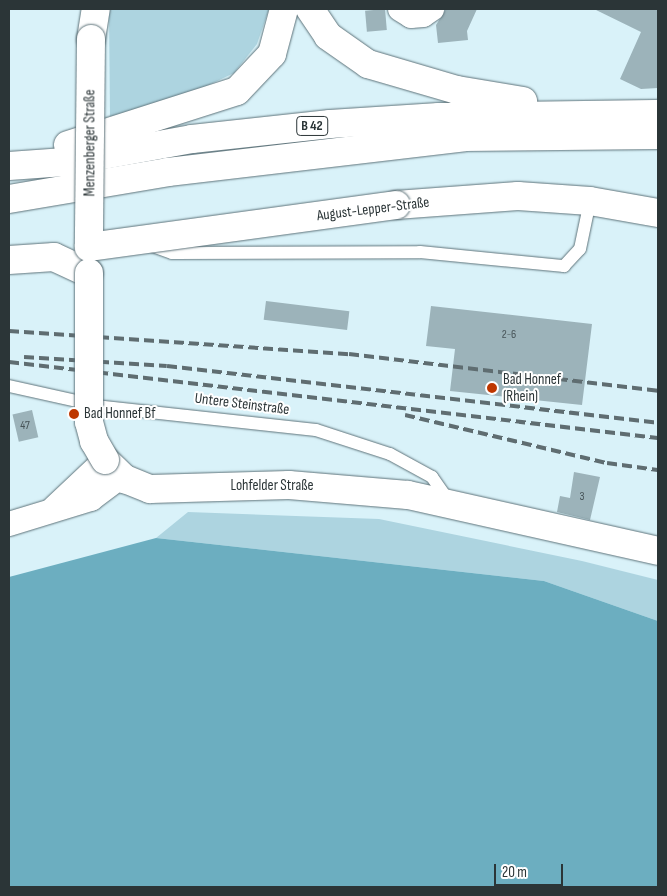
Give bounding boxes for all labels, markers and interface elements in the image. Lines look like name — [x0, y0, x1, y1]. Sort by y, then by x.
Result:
street label: Menzenberger Straße — [81, 90, 99, 196]
road number: B 42 — [296, 114, 328, 138]
street label: August-Lepper-Straße — [316, 193, 430, 225]
house number: 2-6 — [502, 328, 516, 342]
place label: Bad Honnef (Rhein) — [503, 370, 561, 405]
marker: Bad Honnef (Rhein) — [485, 381, 499, 395]
street label: Untere Steinstraße — [194, 389, 290, 419]
place label: Bad Honnef Bf — [84, 405, 156, 423]
marker: Bad Honnef Bf — [68, 408, 80, 420]
house number: 47 — [20, 419, 30, 433]
street label: Lohfelder Straße — [231, 477, 313, 495]
house number: 3 — [579, 490, 585, 504]
scale bar — [497, 854, 566, 886]
text: 20 m — [502, 863, 527, 882]

